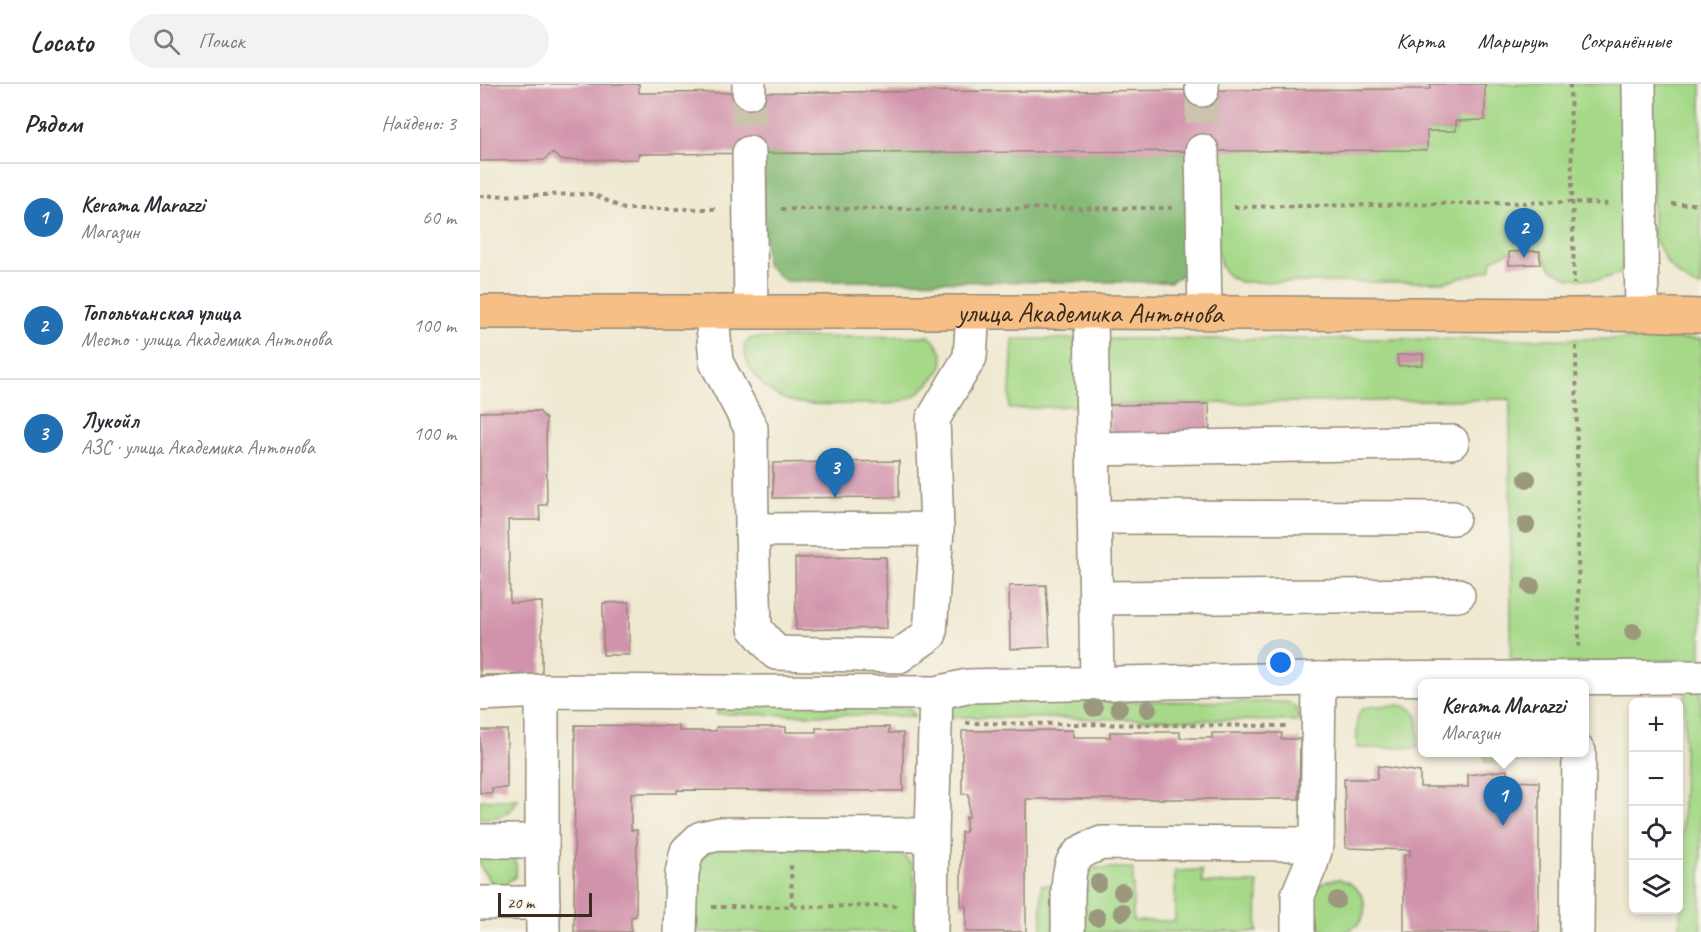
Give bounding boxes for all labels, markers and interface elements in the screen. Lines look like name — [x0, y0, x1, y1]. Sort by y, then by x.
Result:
search box — [129, 14, 549, 68]
text: Locato — [30, 24, 93, 59]
icon: search — [150, 25, 183, 58]
text: Поиск — [198, 27, 245, 55]
text: Карта — [1396, 28, 1445, 54]
text: Маршрут — [1478, 28, 1547, 54]
text: Сохранённые — [1580, 28, 1671, 54]
text: Рядом — [24, 107, 82, 140]
text: Найдено: 3 — [381, 111, 456, 136]
text: Kerama Marazzi — [81, 191, 205, 219]
text: 1 — [39, 205, 48, 230]
text: 60 m — [422, 205, 456, 230]
pin: 2 — [1504, 208, 1544, 258]
text: Магазин — [81, 219, 139, 244]
street label: улица Академика Антонова — [955, 295, 1225, 331]
text: Топольчанская улица — [81, 299, 240, 327]
text: 2 — [39, 313, 48, 338]
text: 100 m — [413, 313, 456, 338]
text: Место · улица Академика Антонова — [81, 327, 332, 352]
text: Лукойл — [81, 407, 139, 435]
text: 3 — [39, 421, 48, 446]
text: 100 m — [413, 421, 456, 446]
text: АЗС · улица Академика Антонова — [81, 435, 315, 460]
pin: 3 — [816, 448, 854, 498]
your location — [1266, 648, 1295, 677]
popup — [1418, 679, 1589, 757]
text: Kerama Marazzi — [1442, 692, 1565, 720]
map controls — [1629, 698, 1683, 914]
button: + — [1629, 698, 1683, 752]
text: Магазин — [1442, 720, 1500, 745]
button: − — [1629, 752, 1683, 806]
pin: 1 — [1484, 776, 1522, 826]
button: locate — [1629, 806, 1683, 860]
button: layers — [1629, 860, 1683, 914]
scale bar — [498, 890, 592, 918]
text: 20 m — [507, 893, 534, 913]

